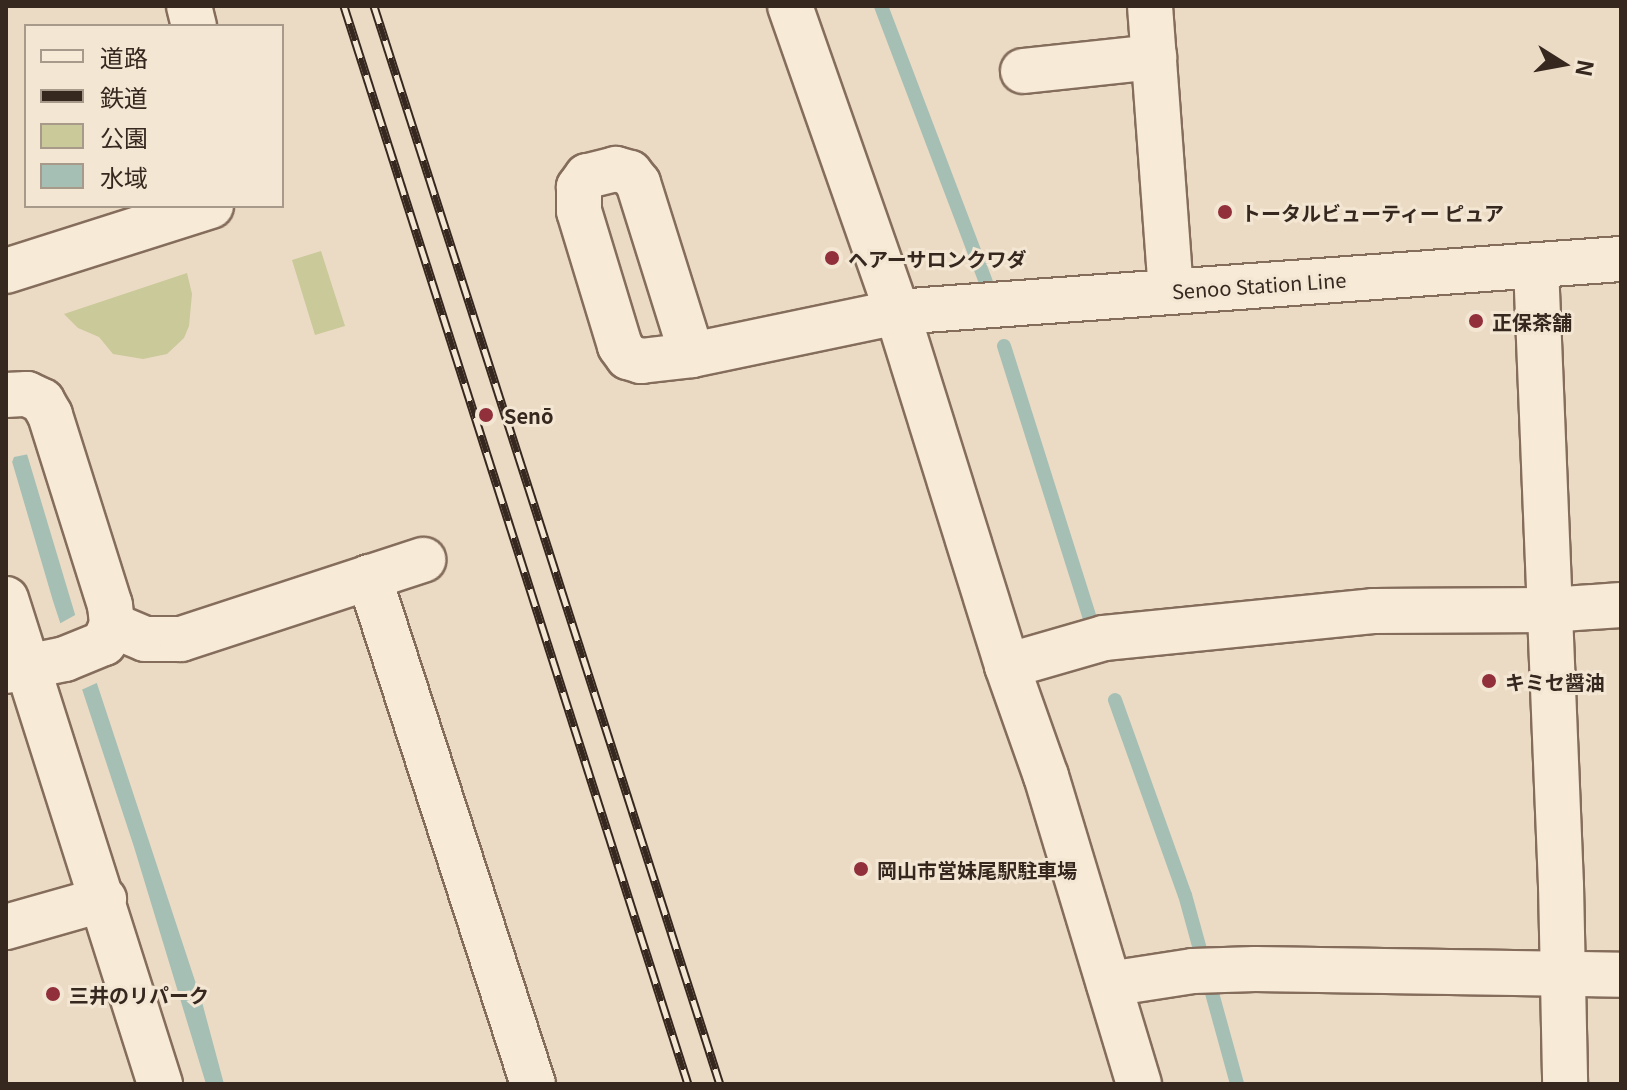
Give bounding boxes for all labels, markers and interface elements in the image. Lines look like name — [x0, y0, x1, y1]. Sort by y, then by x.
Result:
legend — [24, 24, 284, 208]
north arrow — [1523, 24, 1603, 104]
text: 道路 — [100, 39, 148, 74]
text: N — [1569, 57, 1604, 80]
text: 鉄道 — [100, 79, 148, 114]
text: 公園 — [100, 119, 148, 154]
text: 水域 — [100, 159, 148, 194]
place label: トータルビューティー ピュア — [1241, 200, 1506, 224]
marker: トータルビューティー ピュア — [1216, 203, 1234, 221]
place label: ヘアーサロンクワダ — [848, 246, 1027, 270]
marker: ヘアーサロンクワダ — [823, 249, 841, 267]
street label: Senoo Station Line — [1171, 267, 1347, 303]
place label: 正保茶舗 — [1492, 309, 1572, 333]
marker: 正保茶舗 — [1467, 312, 1485, 330]
place label: Senō — [504, 403, 553, 427]
marker: Senō — [475, 404, 497, 426]
place label: キミセ醤油 — [1505, 669, 1605, 693]
marker: キミセ醤油 — [1480, 672, 1498, 690]
place label: 岡山市営妹尾駅駐車場 — [877, 857, 1077, 881]
marker: 岡山市営妹尾駅駐車場 — [852, 860, 870, 878]
place label: 三井のリパーク — [69, 982, 209, 1006]
marker: 三井のリパーク — [44, 985, 62, 1003]

